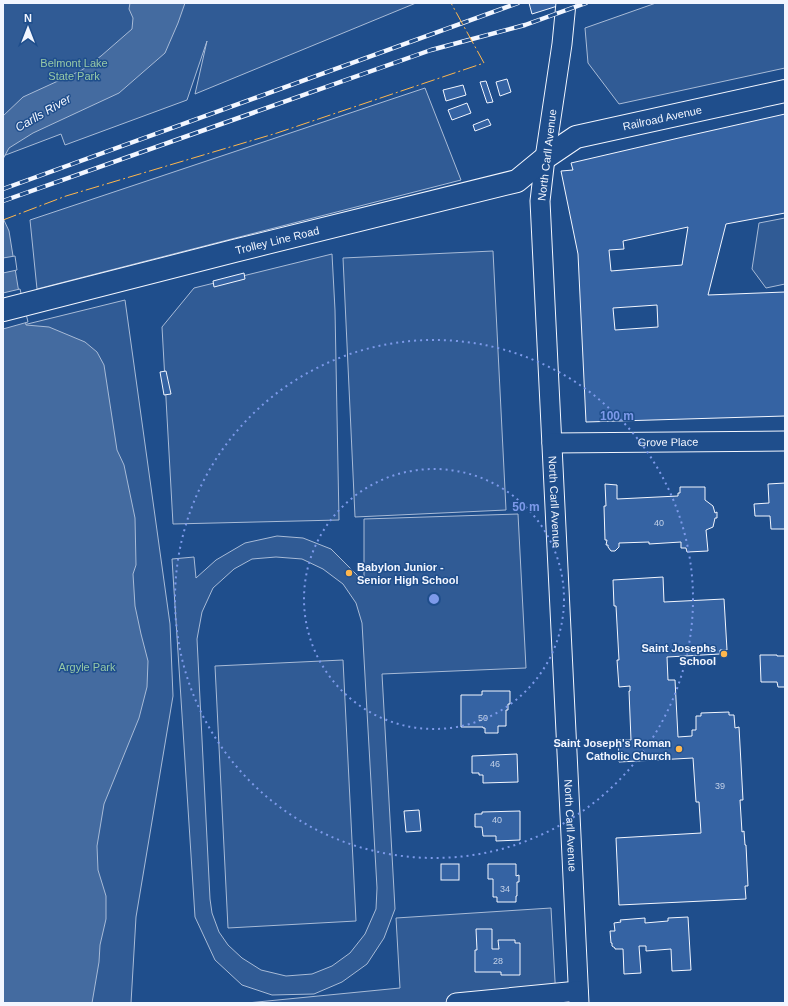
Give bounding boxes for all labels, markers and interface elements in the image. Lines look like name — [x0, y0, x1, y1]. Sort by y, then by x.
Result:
north arrow — [8, 8, 48, 48]
text: N — [24, 12, 32, 24]
park label: Belmont Lake State Park — [40, 57, 108, 82]
water label: Carlls River — [13, 91, 74, 135]
street label: Railroad Avenue — [622, 103, 703, 133]
street label: North Carll Avenue — [535, 109, 559, 201]
street label: Trolley Line Road — [234, 224, 320, 256]
text: 100 m — [600, 409, 634, 423]
street label: Grove Place — [638, 436, 698, 448]
street label: North Carll Avenue — [546, 456, 563, 548]
text: 50 m — [512, 500, 540, 514]
house number: 40 — [654, 518, 664, 528]
place label: Babylon Junior - Senior High School — [357, 561, 458, 586]
marker: Babylon Junior - Senior High School — [344, 568, 354, 578]
centre of rings — [427, 592, 441, 606]
place label: Saint Josephs School — [641, 642, 716, 667]
marker: Saint Josephs School — [719, 649, 729, 659]
park label: Argyle Park — [59, 661, 116, 673]
house number: 50 — [478, 713, 488, 723]
place label: Saint Joseph's Roman Catholic Church — [553, 737, 671, 762]
marker: Saint Joseph's Roman Catholic Church — [674, 744, 684, 754]
house number: 46 — [490, 759, 500, 769]
street label: North Carll Avenue — [562, 779, 579, 872]
house number: 39 — [715, 781, 725, 791]
house number: 40 — [492, 815, 502, 825]
house number: 34 — [500, 884, 510, 894]
house number: 28 — [493, 956, 503, 966]

